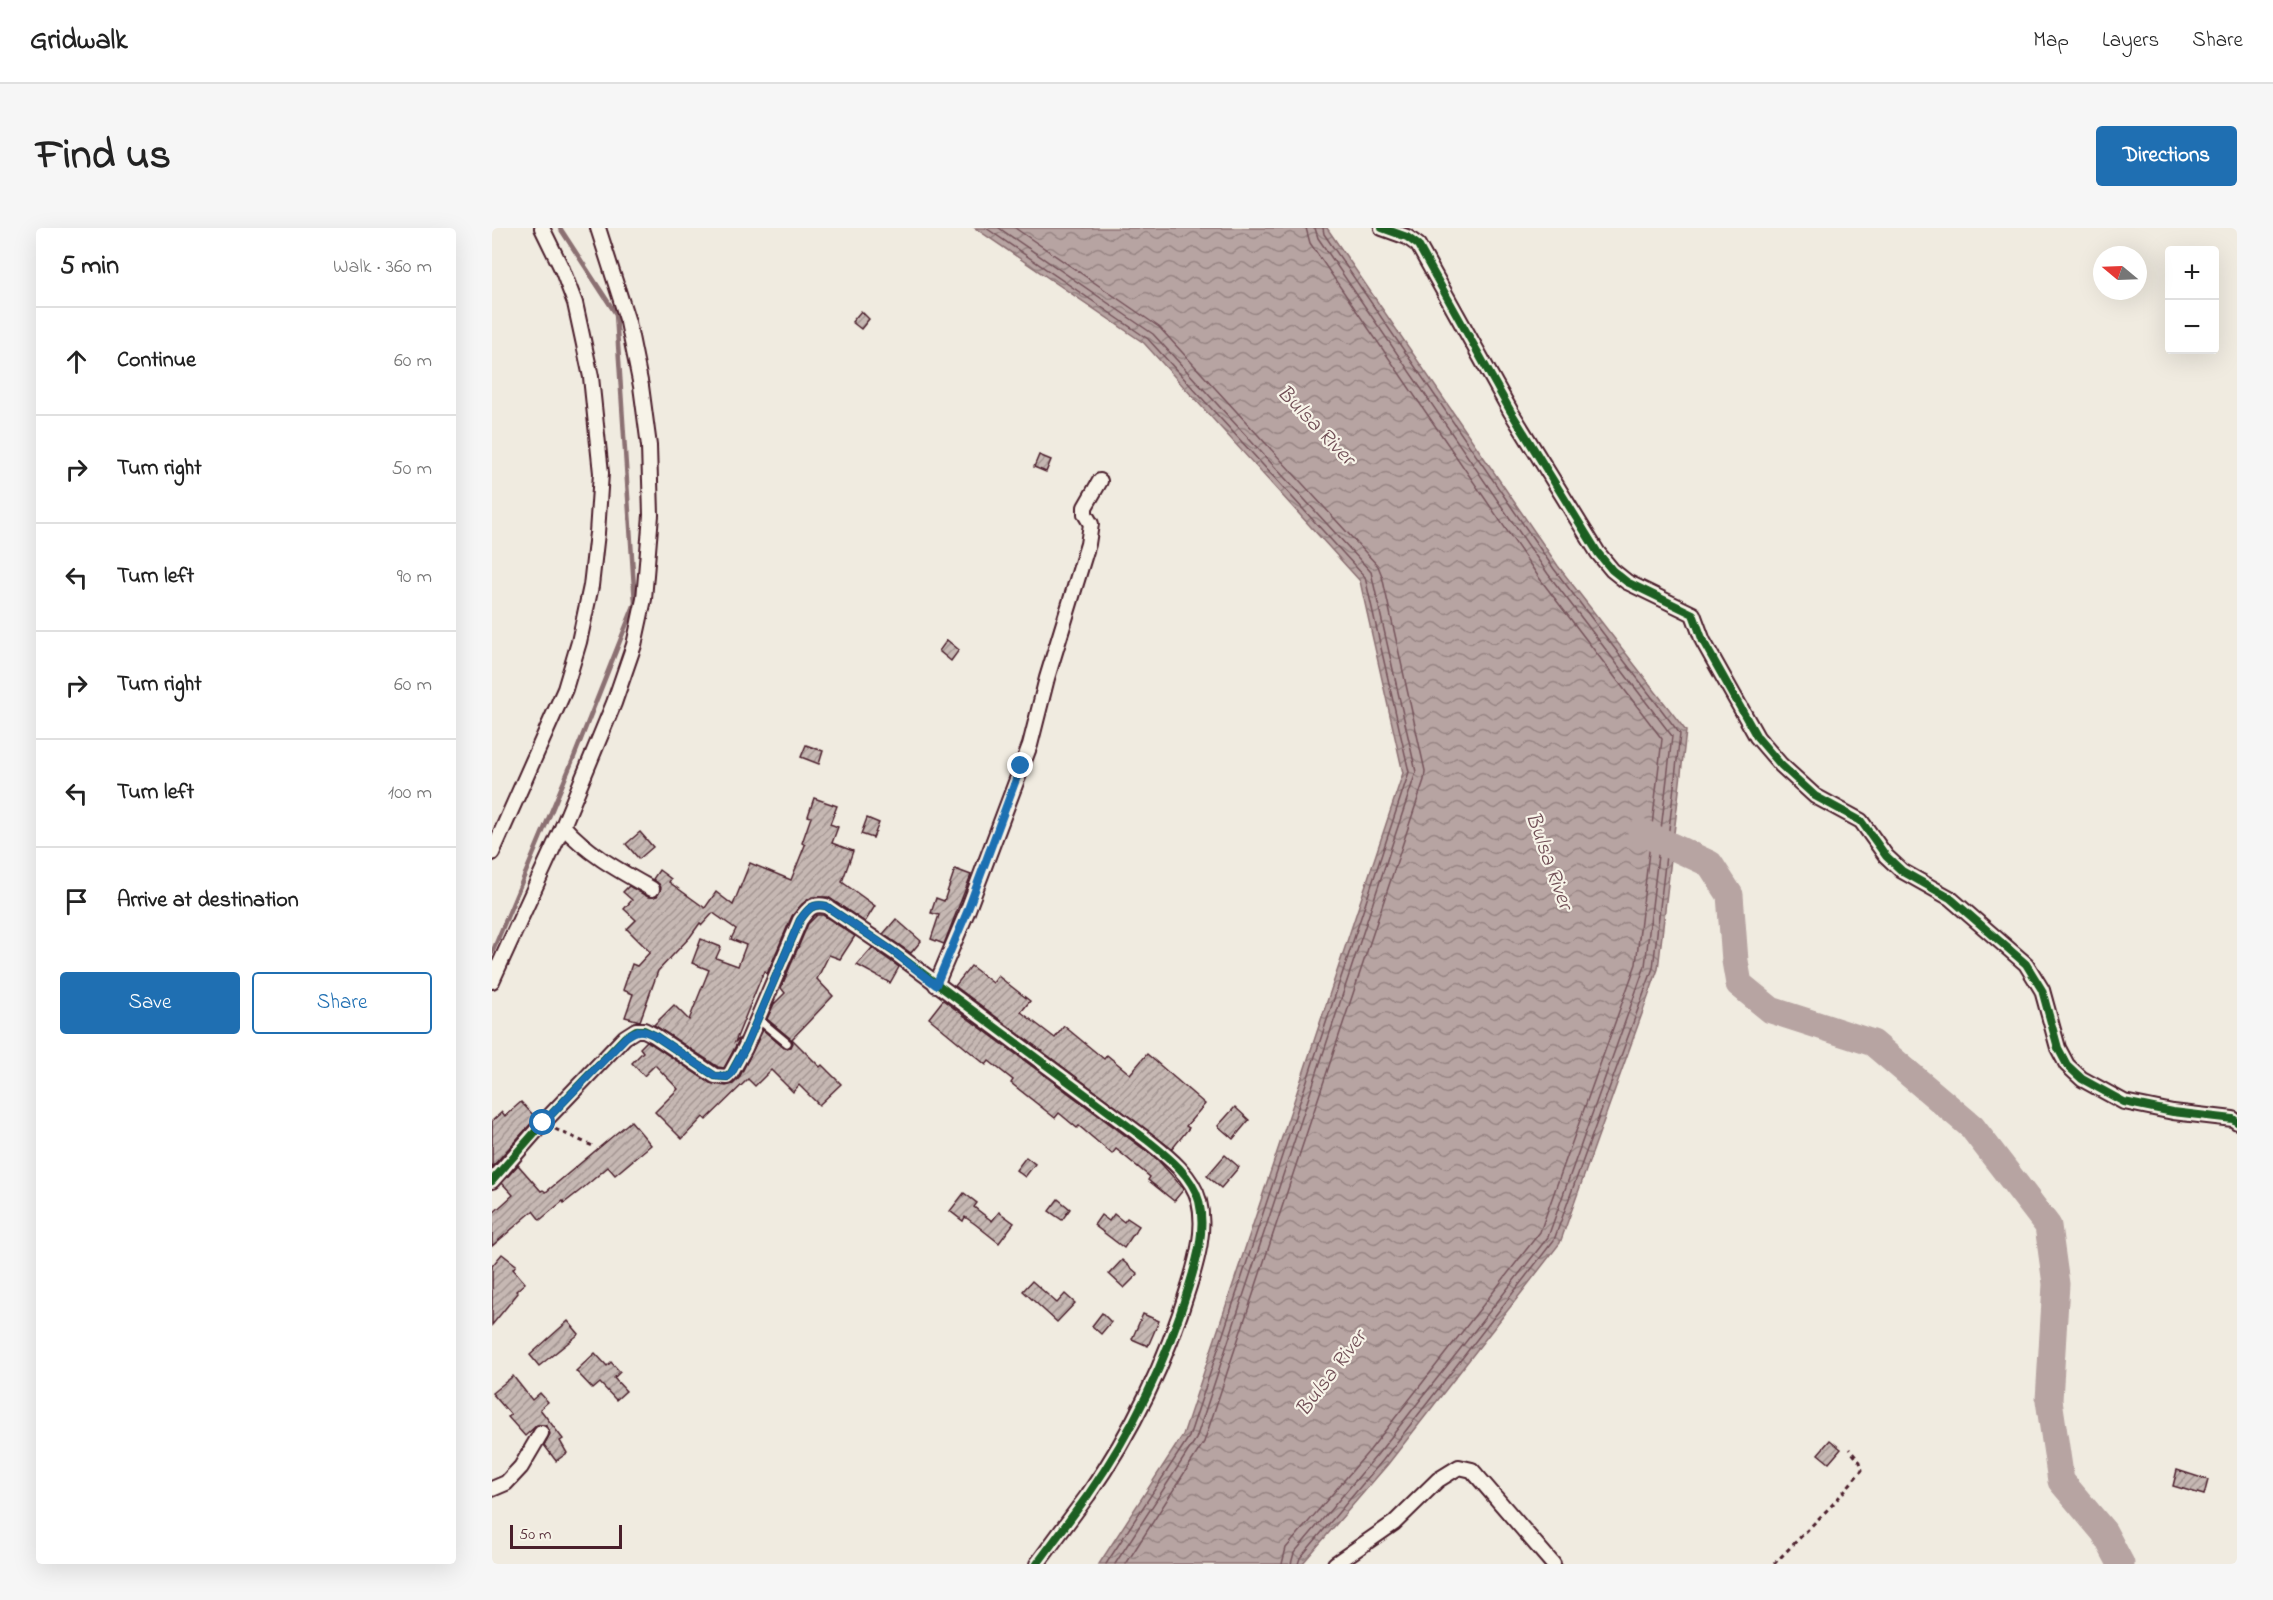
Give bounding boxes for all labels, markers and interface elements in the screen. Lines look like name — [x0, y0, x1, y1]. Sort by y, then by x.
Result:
text: Gridwalk — [30, 21, 127, 62]
text: Map — [2033, 26, 2069, 56]
text: Layers — [2102, 26, 2159, 56]
text: Share — [2192, 26, 2243, 56]
text: Find us — [36, 126, 171, 187]
button: Directions — [2096, 126, 2237, 186]
north arrow — [2093, 246, 2147, 300]
map controls — [2165, 246, 2219, 354]
button: + — [2165, 246, 2219, 300]
text: 5 min — [60, 248, 119, 286]
text: Walk · 360 m — [333, 253, 432, 282]
button: − — [2165, 300, 2219, 354]
icon: ahead — [60, 345, 93, 378]
text: Continue — [117, 345, 196, 377]
text: 60 m — [394, 347, 432, 376]
water label: Bulsa River — [1268, 378, 1364, 476]
icon: right — [60, 453, 93, 486]
text: Turn right — [117, 453, 202, 485]
text: 50 m — [391, 455, 432, 484]
icon: left — [60, 561, 93, 594]
text: Turn left — [117, 561, 194, 593]
text: 90 m — [397, 563, 432, 592]
icon: right — [60, 669, 93, 702]
text: Turn right — [117, 669, 202, 701]
text: 60 m — [394, 671, 432, 700]
route end — [1007, 752, 1033, 778]
icon: left — [60, 777, 93, 810]
text: Turn left — [117, 777, 194, 809]
text: 100 m — [388, 779, 432, 808]
water label: Bulsa River — [1516, 808, 1581, 917]
icon: arrive — [60, 885, 93, 918]
text: Arrive at destination — [117, 885, 299, 917]
button: Save — [60, 972, 240, 1034]
button: Share — [252, 972, 432, 1034]
route start — [529, 1109, 555, 1135]
water label: Bulsa River — [1289, 1321, 1377, 1424]
scale bar — [510, 1522, 622, 1550]
text: 50 m — [519, 1523, 551, 1547]

